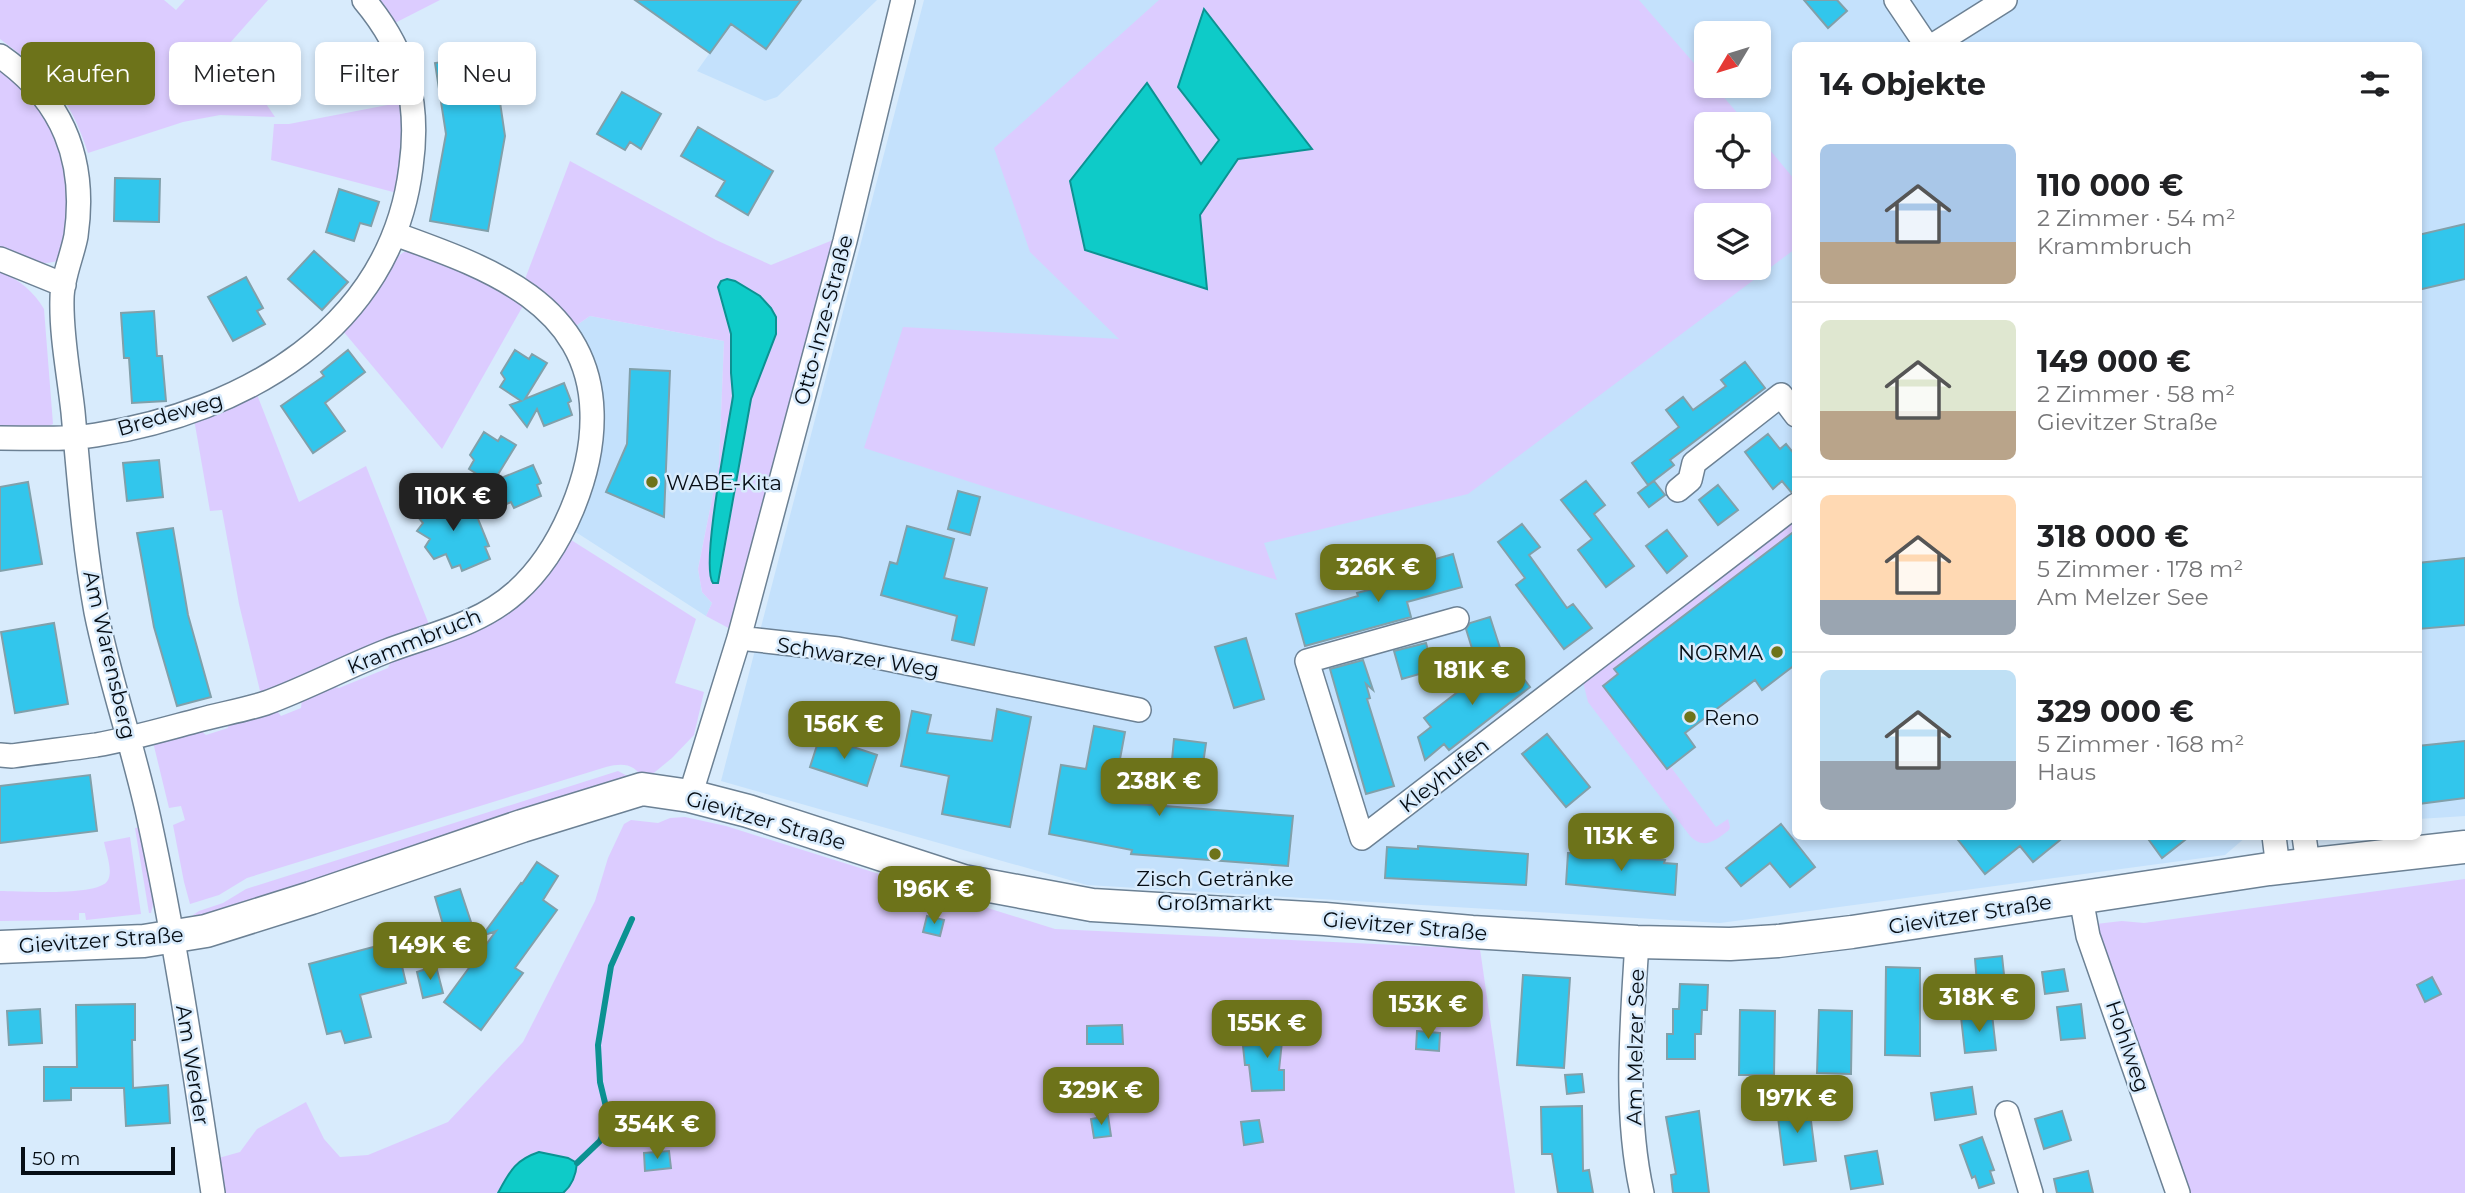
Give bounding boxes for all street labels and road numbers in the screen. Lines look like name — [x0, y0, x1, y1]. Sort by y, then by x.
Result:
street label: Otto-Inze-Straße — [788, 232, 858, 408]
street label: Bredeweg — [114, 387, 226, 441]
street label: Am Warensberg — [78, 568, 142, 742]
street label: Krammbruch — [344, 603, 484, 679]
street label: Schwarzer Weg — [775, 632, 941, 682]
street label: Kleyhufen — [1394, 732, 1494, 818]
street label: Gievitzer Straße — [683, 785, 849, 855]
street label: Gievitzer Straße — [1887, 889, 2053, 939]
street label: Gievitzer Straße — [1322, 906, 1488, 946]
street label: Gievitzer Straße — [18, 922, 184, 958]
street label: Am Melzer See — [1621, 968, 1649, 1126]
street label: Hohlweg — [2101, 997, 2155, 1095]
street label: Am Werder — [171, 1003, 215, 1127]

